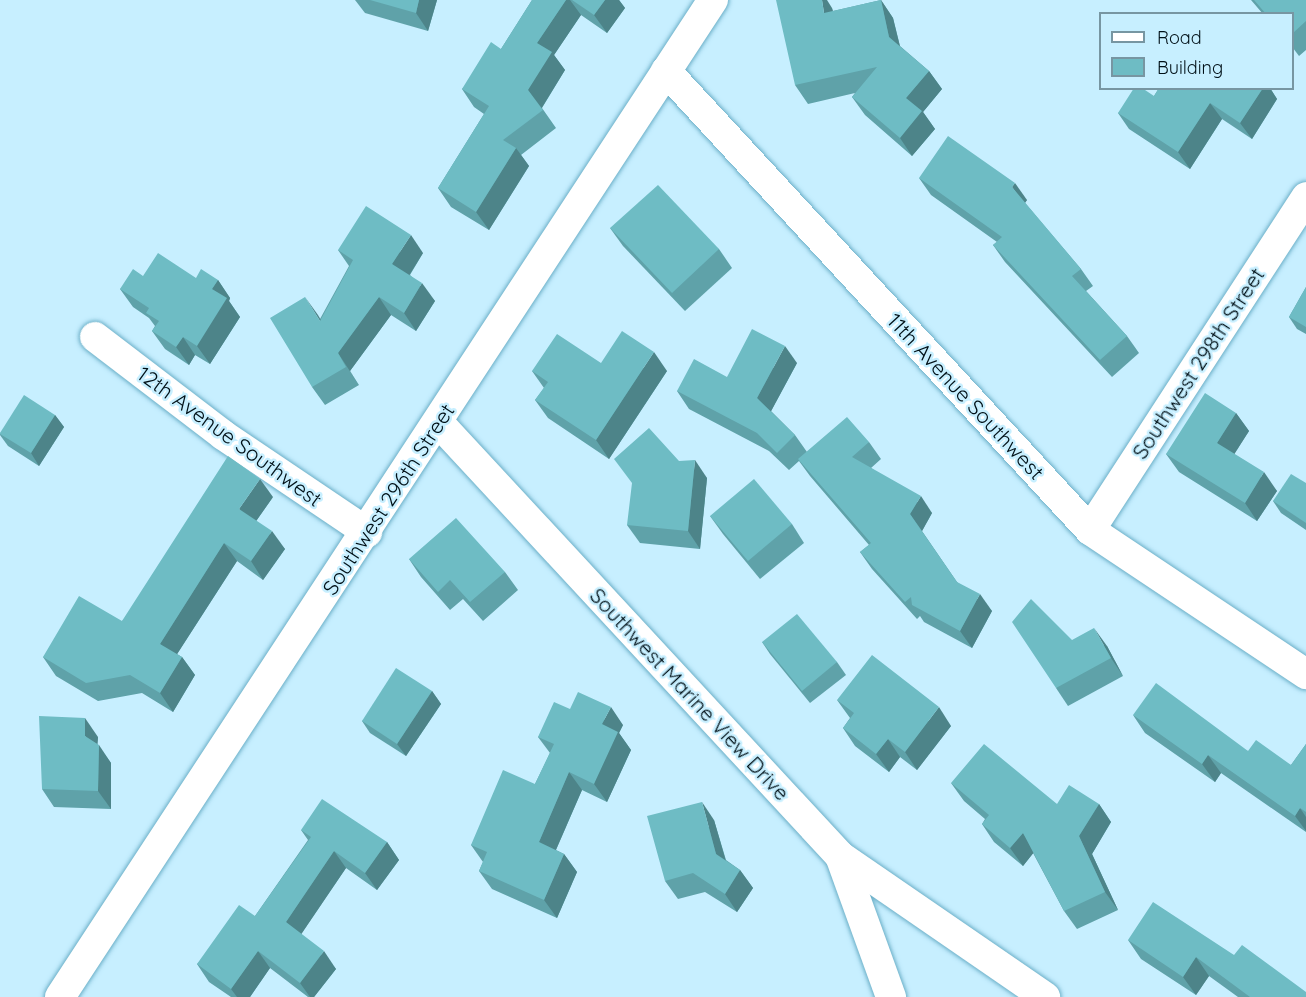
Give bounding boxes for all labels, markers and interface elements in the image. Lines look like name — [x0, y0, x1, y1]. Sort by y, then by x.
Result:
legend — [1099, 12, 1294, 90]
text: Road — [1157, 26, 1202, 49]
text: Building — [1157, 56, 1223, 79]
street label: Southwest 298th Street — [1127, 263, 1269, 463]
street label: 11th Avenue Southwest — [882, 308, 1050, 484]
street label: 12th Avenue Southwest — [133, 361, 327, 511]
street label: Southwest 296th Street — [317, 399, 459, 599]
street label: Southwest Marine View Drive — [585, 583, 795, 805]

